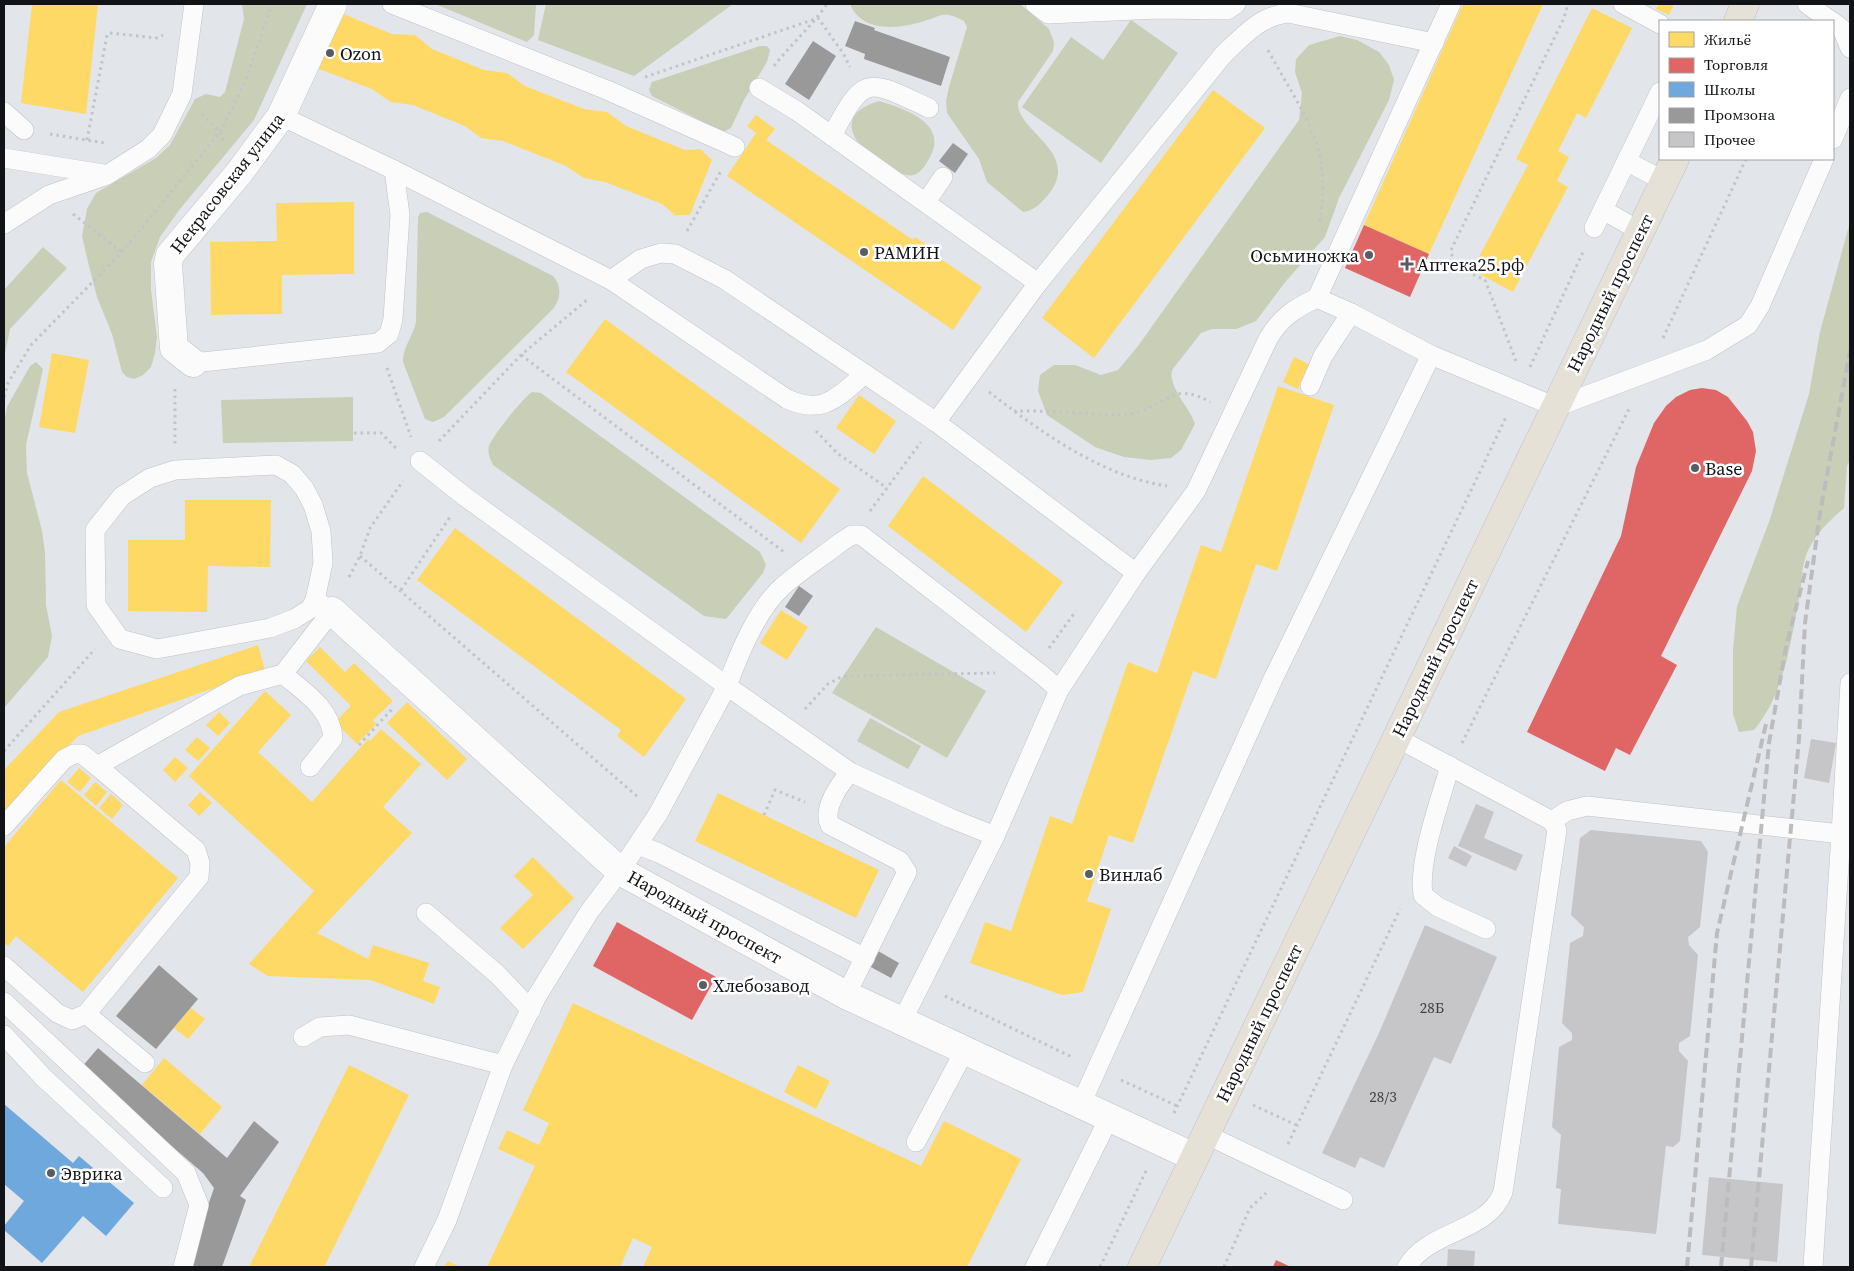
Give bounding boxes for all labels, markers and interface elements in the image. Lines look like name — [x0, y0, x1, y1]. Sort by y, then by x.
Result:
legend — [1659, 20, 1834, 160]
text: Жильё — [1704, 29, 1752, 50]
place label: Ozon — [340, 41, 382, 66]
marker: Ozon — [324, 47, 336, 59]
text: Торговля — [1704, 54, 1768, 75]
text: Школы — [1704, 79, 1755, 100]
text: Промзона — [1704, 104, 1775, 125]
street label: Некрасовская улица — [164, 107, 290, 259]
text: Прочее — [1704, 129, 1756, 150]
street label: Народный проспект — [1561, 209, 1659, 376]
place label: РАМИН — [874, 240, 940, 265]
place label: Осьминожка — [1250, 243, 1360, 268]
marker: РАМИН — [858, 246, 870, 258]
marker: Осьминожка — [1363, 249, 1375, 261]
place label: Аптека25.рф — [1417, 252, 1524, 277]
marker: Аптека25.рф — [1401, 258, 1413, 270]
place label: Base — [1705, 456, 1742, 481]
marker: Base — [1689, 462, 1701, 474]
street label: Народный проспект — [1386, 574, 1484, 741]
place label: Винлаб — [1099, 862, 1162, 887]
street label: Народный проспект — [623, 864, 787, 970]
marker: Винлаб — [1083, 868, 1095, 880]
street label: Народный проспект — [1210, 939, 1308, 1106]
place label: Хлебозавод — [713, 973, 810, 998]
marker: Хлебозавод — [697, 979, 709, 991]
house number: 28Б — [1420, 997, 1444, 1018]
house number: 28/3 — [1369, 1086, 1397, 1107]
place label: Эврика — [61, 1161, 123, 1186]
marker: Эврика — [45, 1167, 57, 1179]

